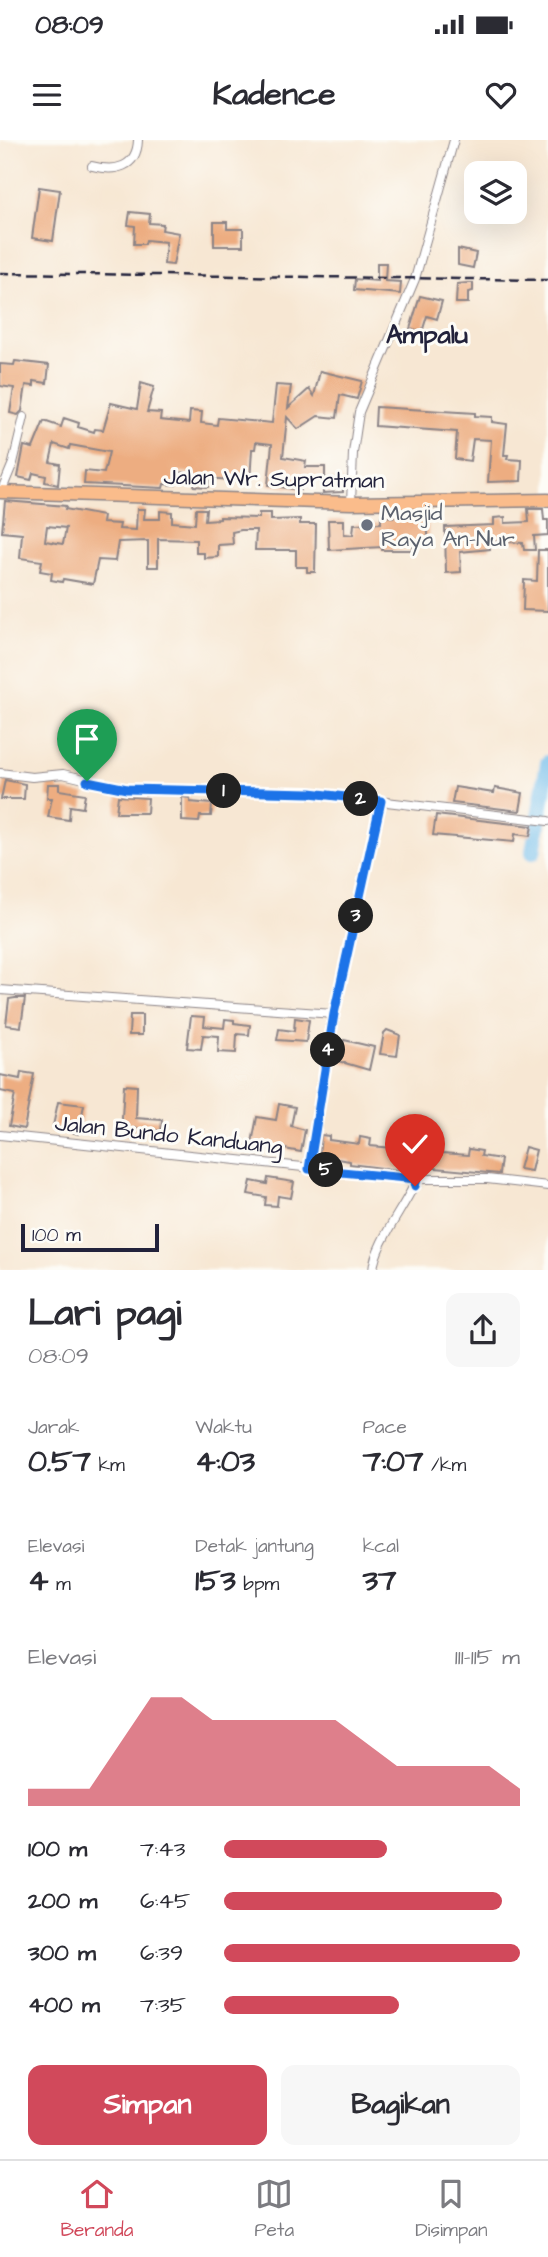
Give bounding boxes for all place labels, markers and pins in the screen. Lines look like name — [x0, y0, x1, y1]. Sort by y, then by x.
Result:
place label: Masjid Raya An-Nur — [381, 497, 515, 556]
marker: Masjid Raya An-Nur — [359, 517, 375, 533]
pin — [57, 709, 117, 781]
pin: 1 — [206, 774, 242, 808]
pin: 2 — [344, 782, 378, 816]
pin: 3 — [338, 898, 374, 934]
pin: 4 — [310, 1032, 346, 1068]
pin — [385, 1114, 445, 1186]
pin: 5 — [308, 1152, 344, 1188]

